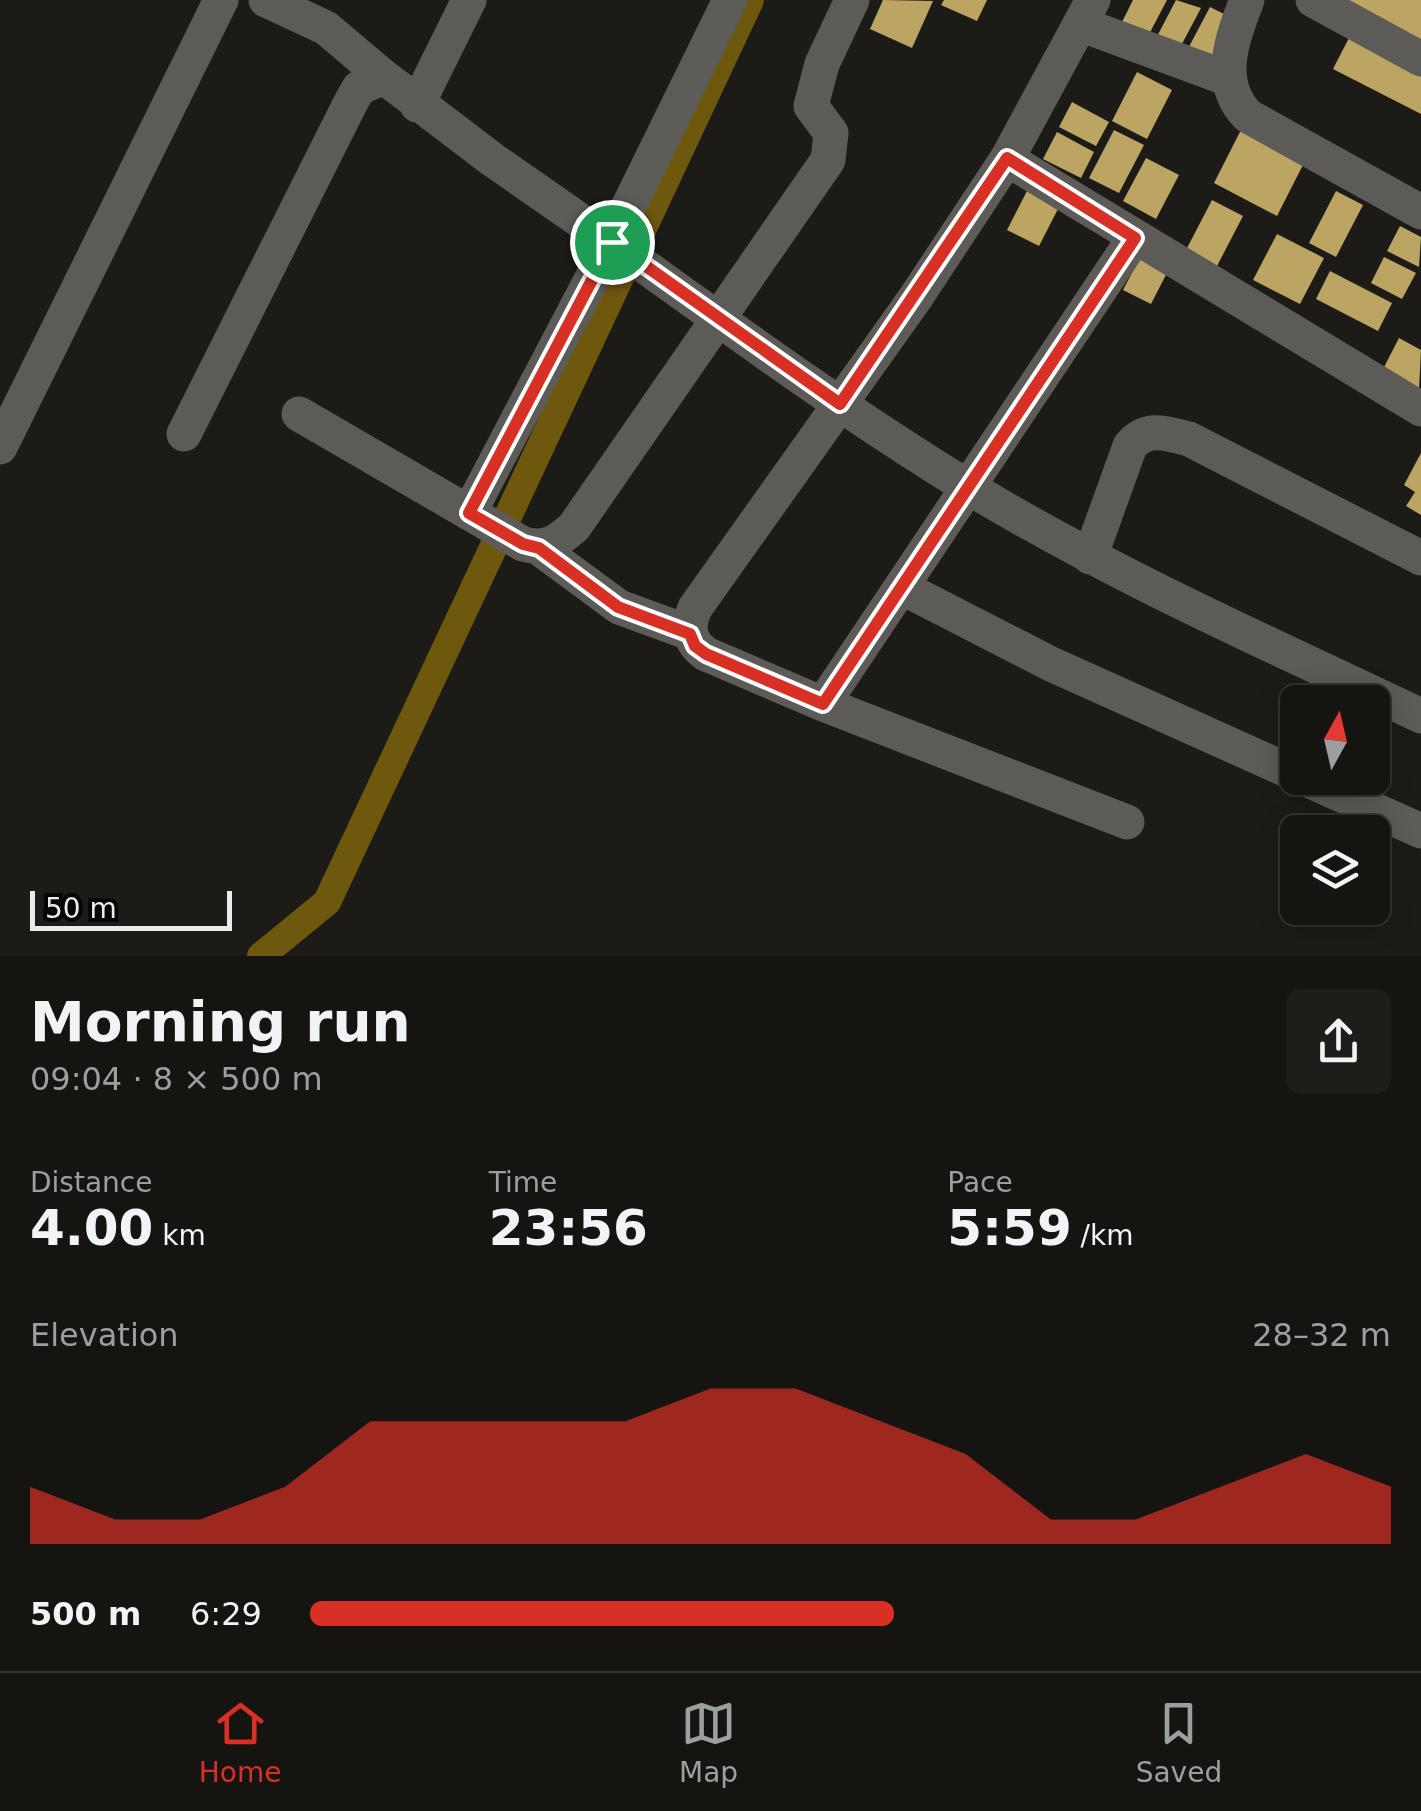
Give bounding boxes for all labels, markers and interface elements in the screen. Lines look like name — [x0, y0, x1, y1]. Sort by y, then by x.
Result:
pin — [570, 200, 655, 285]
icon: arrive — [585, 215, 640, 270]
north arrow — [1280, 685, 1390, 795]
map controls — [1280, 685, 1390, 925]
button: layers — [1280, 815, 1390, 925]
scale bar — [30, 886, 232, 930]
text: 50 m — [45, 892, 117, 925]
button: share — [1286, 989, 1391, 1094]
text: Morning run — [30, 990, 411, 1054]
text: 09:04 · 8 × 500 m — [30, 1060, 323, 1098]
text: Distance — [30, 1166, 152, 1199]
text: Time — [489, 1166, 557, 1199]
text: Pace — [947, 1166, 1013, 1199]
text: 4.00 — [30, 1199, 153, 1257]
text: 23:56 — [489, 1199, 648, 1257]
text: 5:59 — [947, 1199, 1072, 1257]
text: km — [153, 1219, 206, 1252]
text: /km — [1072, 1219, 1134, 1252]
text: Elevation — [30, 1316, 179, 1354]
text: 28–32 m — [1252, 1316, 1391, 1354]
text: 500 m — [30, 1595, 141, 1633]
text: 6:29 — [190, 1595, 262, 1633]
tab: Home — [199, 1696, 281, 1789]
tab: Map — [679, 1696, 738, 1789]
tab: Saved — [1136, 1696, 1222, 1789]

